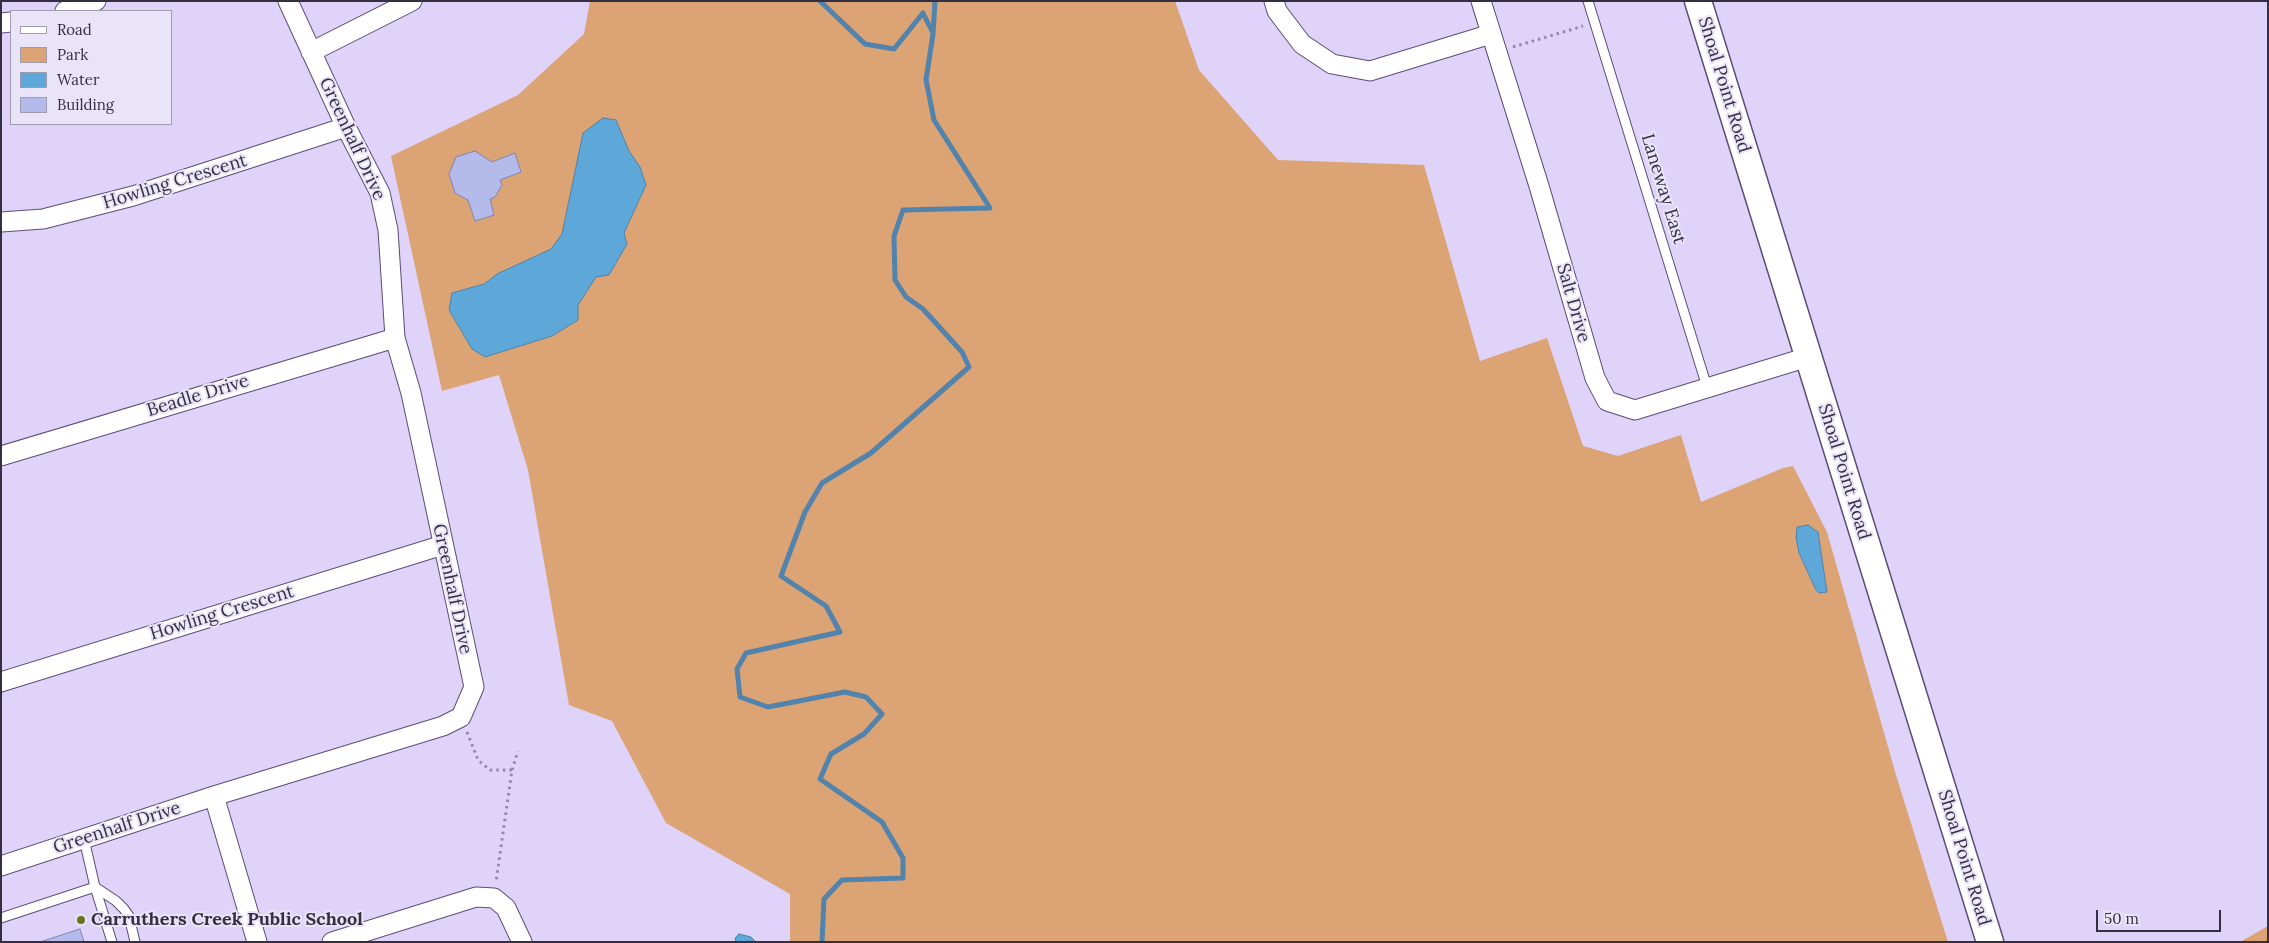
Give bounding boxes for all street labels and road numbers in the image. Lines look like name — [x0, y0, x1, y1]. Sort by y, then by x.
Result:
street label: Shoal Point Road — [1693, 14, 1755, 156]
street label: Greenhalf Drive — [314, 74, 390, 204]
street label: Laneway East — [1636, 131, 1690, 247]
street label: Howling Crescent — [100, 150, 250, 214]
street label: Salt Drive — [1551, 261, 1595, 345]
street label: Beadle Drive — [144, 370, 252, 422]
street label: Shoal Point Road — [1813, 401, 1875, 543]
street label: Greenhalf Drive — [428, 522, 476, 656]
street label: Howling Crescent — [147, 581, 297, 645]
street label: Shoal Point Road — [1933, 787, 1995, 929]
street label: Greenhalf Drive — [51, 797, 183, 859]

